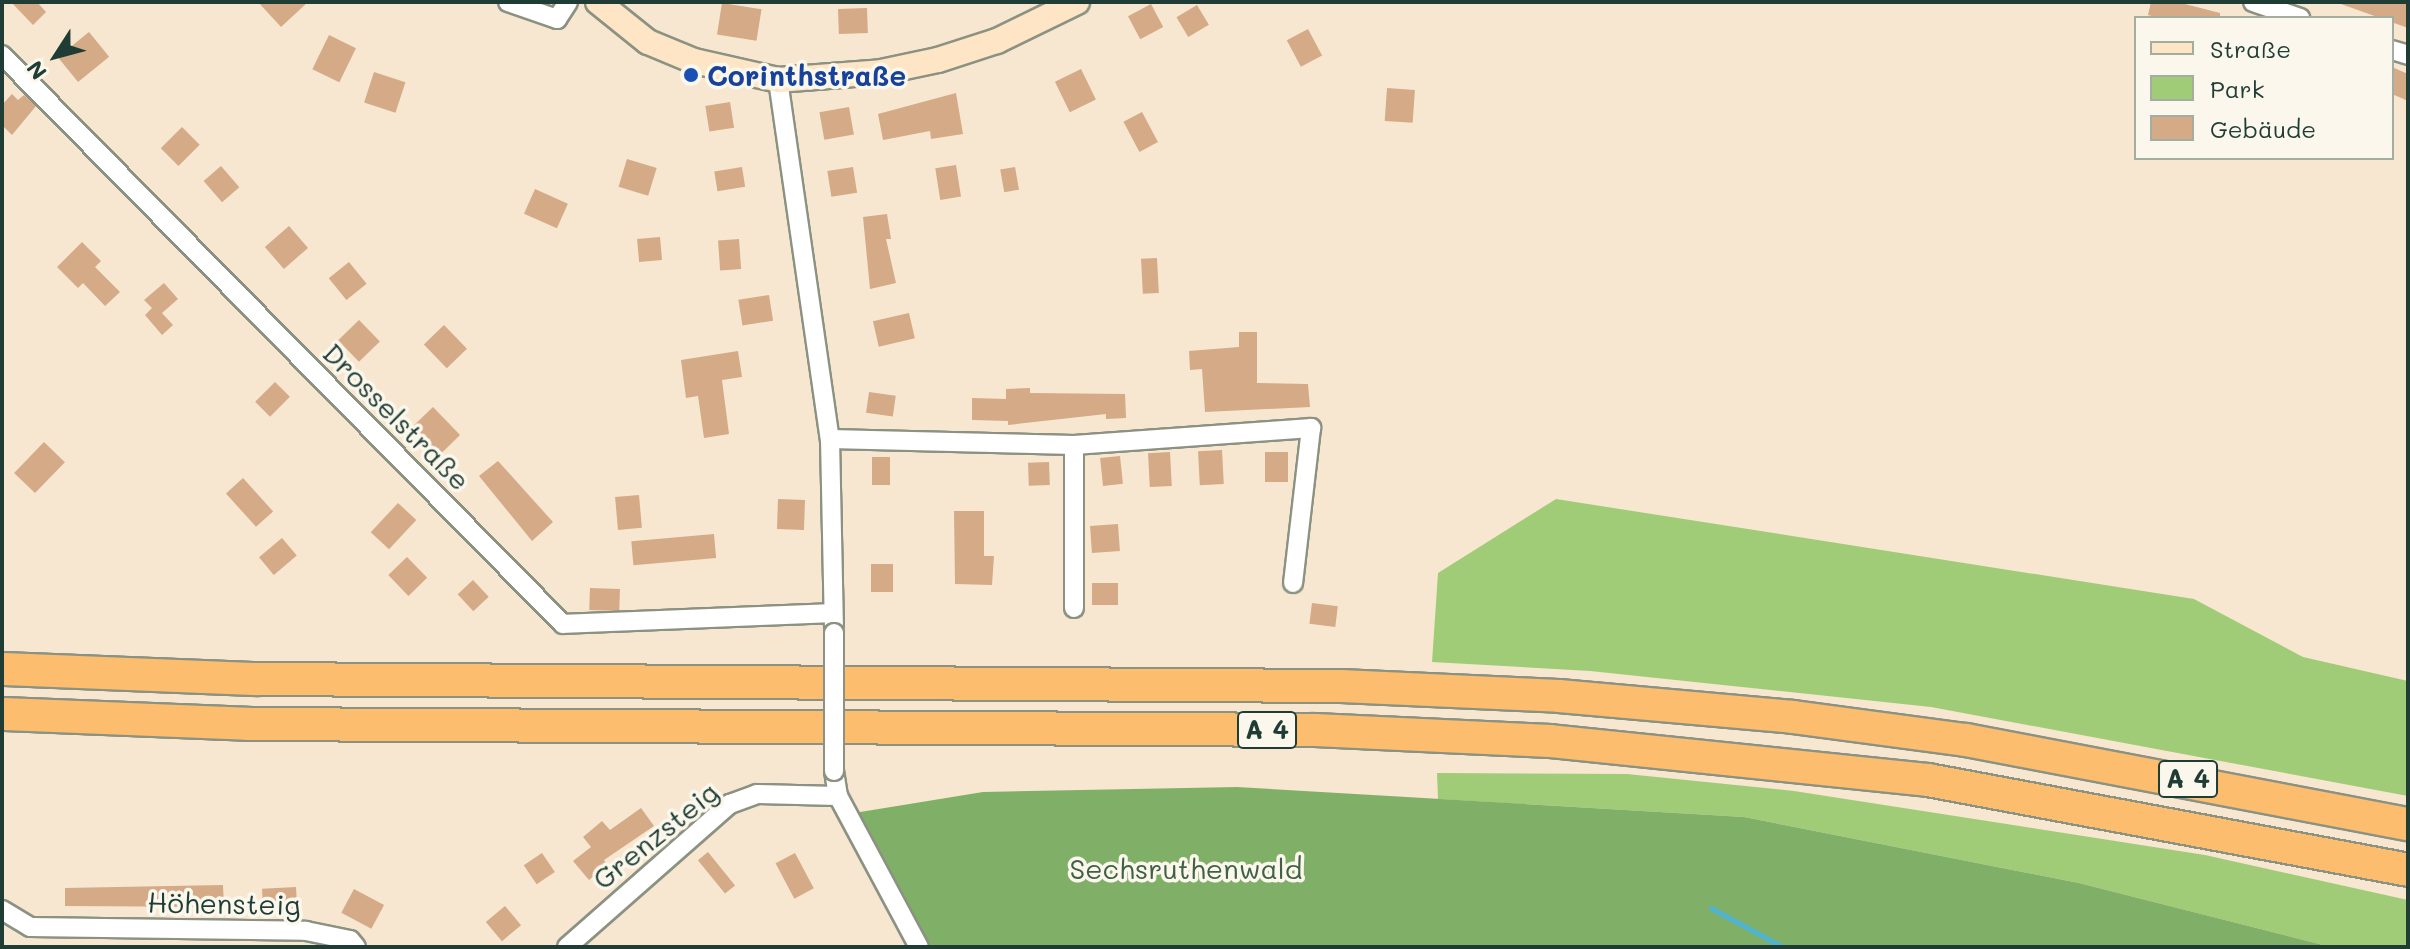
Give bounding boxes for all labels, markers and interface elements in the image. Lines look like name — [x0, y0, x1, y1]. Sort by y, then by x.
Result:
north arrow — [16, 16, 96, 96]
legend — [2134, 16, 2394, 160]
text: Straße — [2210, 33, 2291, 64]
text: N — [20, 55, 53, 86]
place label: Corinthstraße — [707, 58, 906, 92]
marker: Corinthstraße — [682, 66, 700, 84]
text: Park — [2210, 73, 2264, 104]
text: Gebäude — [2210, 113, 2316, 144]
street label: Drosselstraße — [317, 336, 477, 496]
road number: A 4 — [1237, 708, 1297, 752]
road number: A 4 — [2158, 757, 2218, 801]
street label: Grenzsteig — [586, 774, 724, 896]
park label: Sechsruthenwald — [1069, 851, 1303, 885]
street label: Höhensteig — [147, 885, 301, 921]

